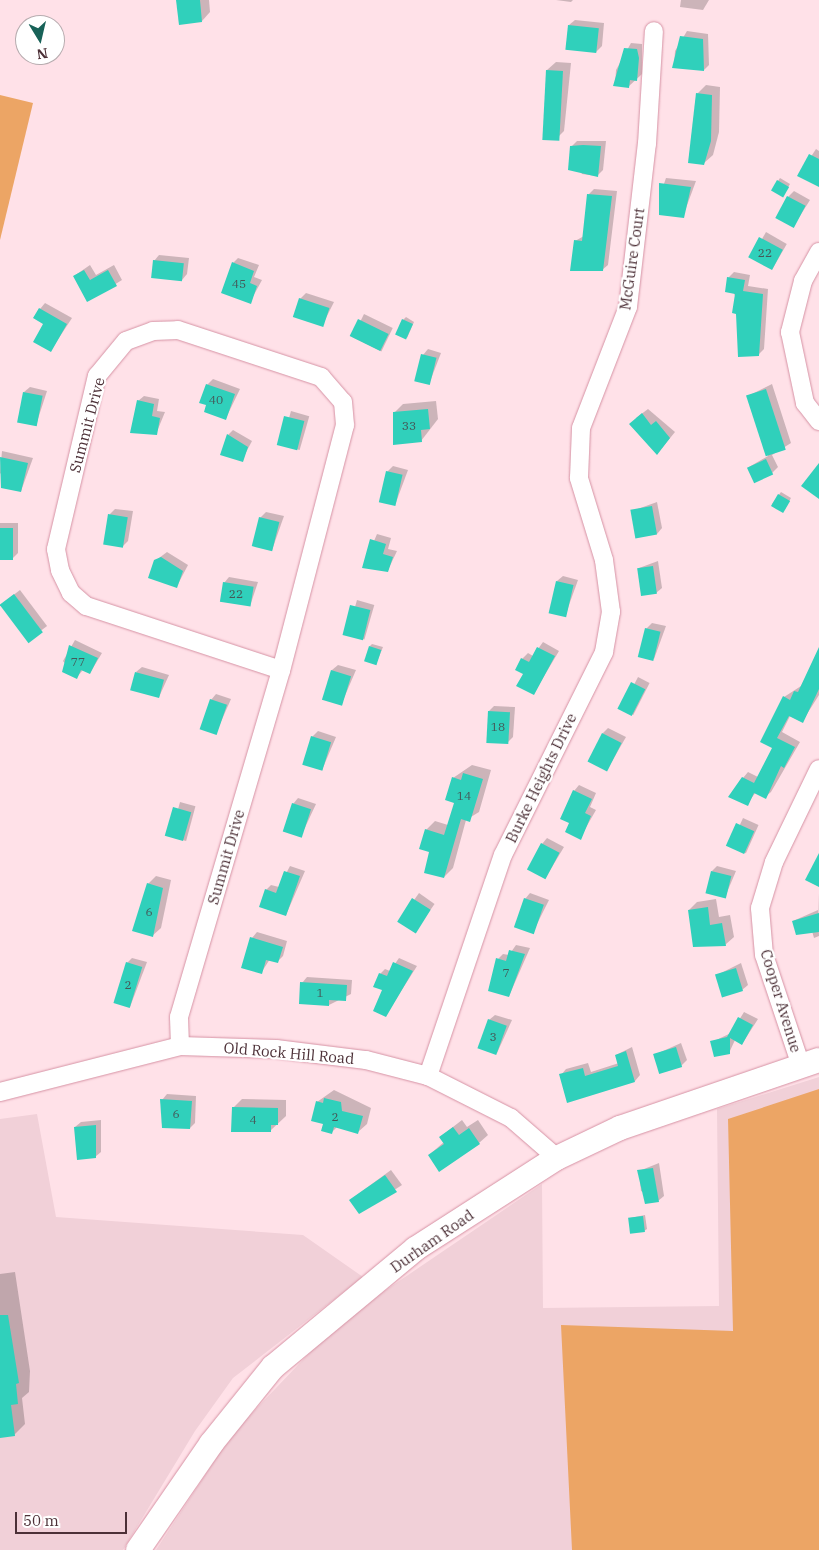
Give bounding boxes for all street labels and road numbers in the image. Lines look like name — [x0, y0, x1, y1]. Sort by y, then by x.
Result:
street label: McGuire Court — [616, 207, 648, 311]
street label: Summit Drive — [66, 375, 108, 475]
street label: Burke Heights Drive — [502, 710, 580, 846]
street label: Summit Drive — [204, 807, 248, 907]
street label: Cooper Avenue — [757, 947, 805, 1055]
street label: Old Rock Hill Road — [223, 1038, 355, 1068]
street label: Durham Road — [387, 1206, 477, 1276]

